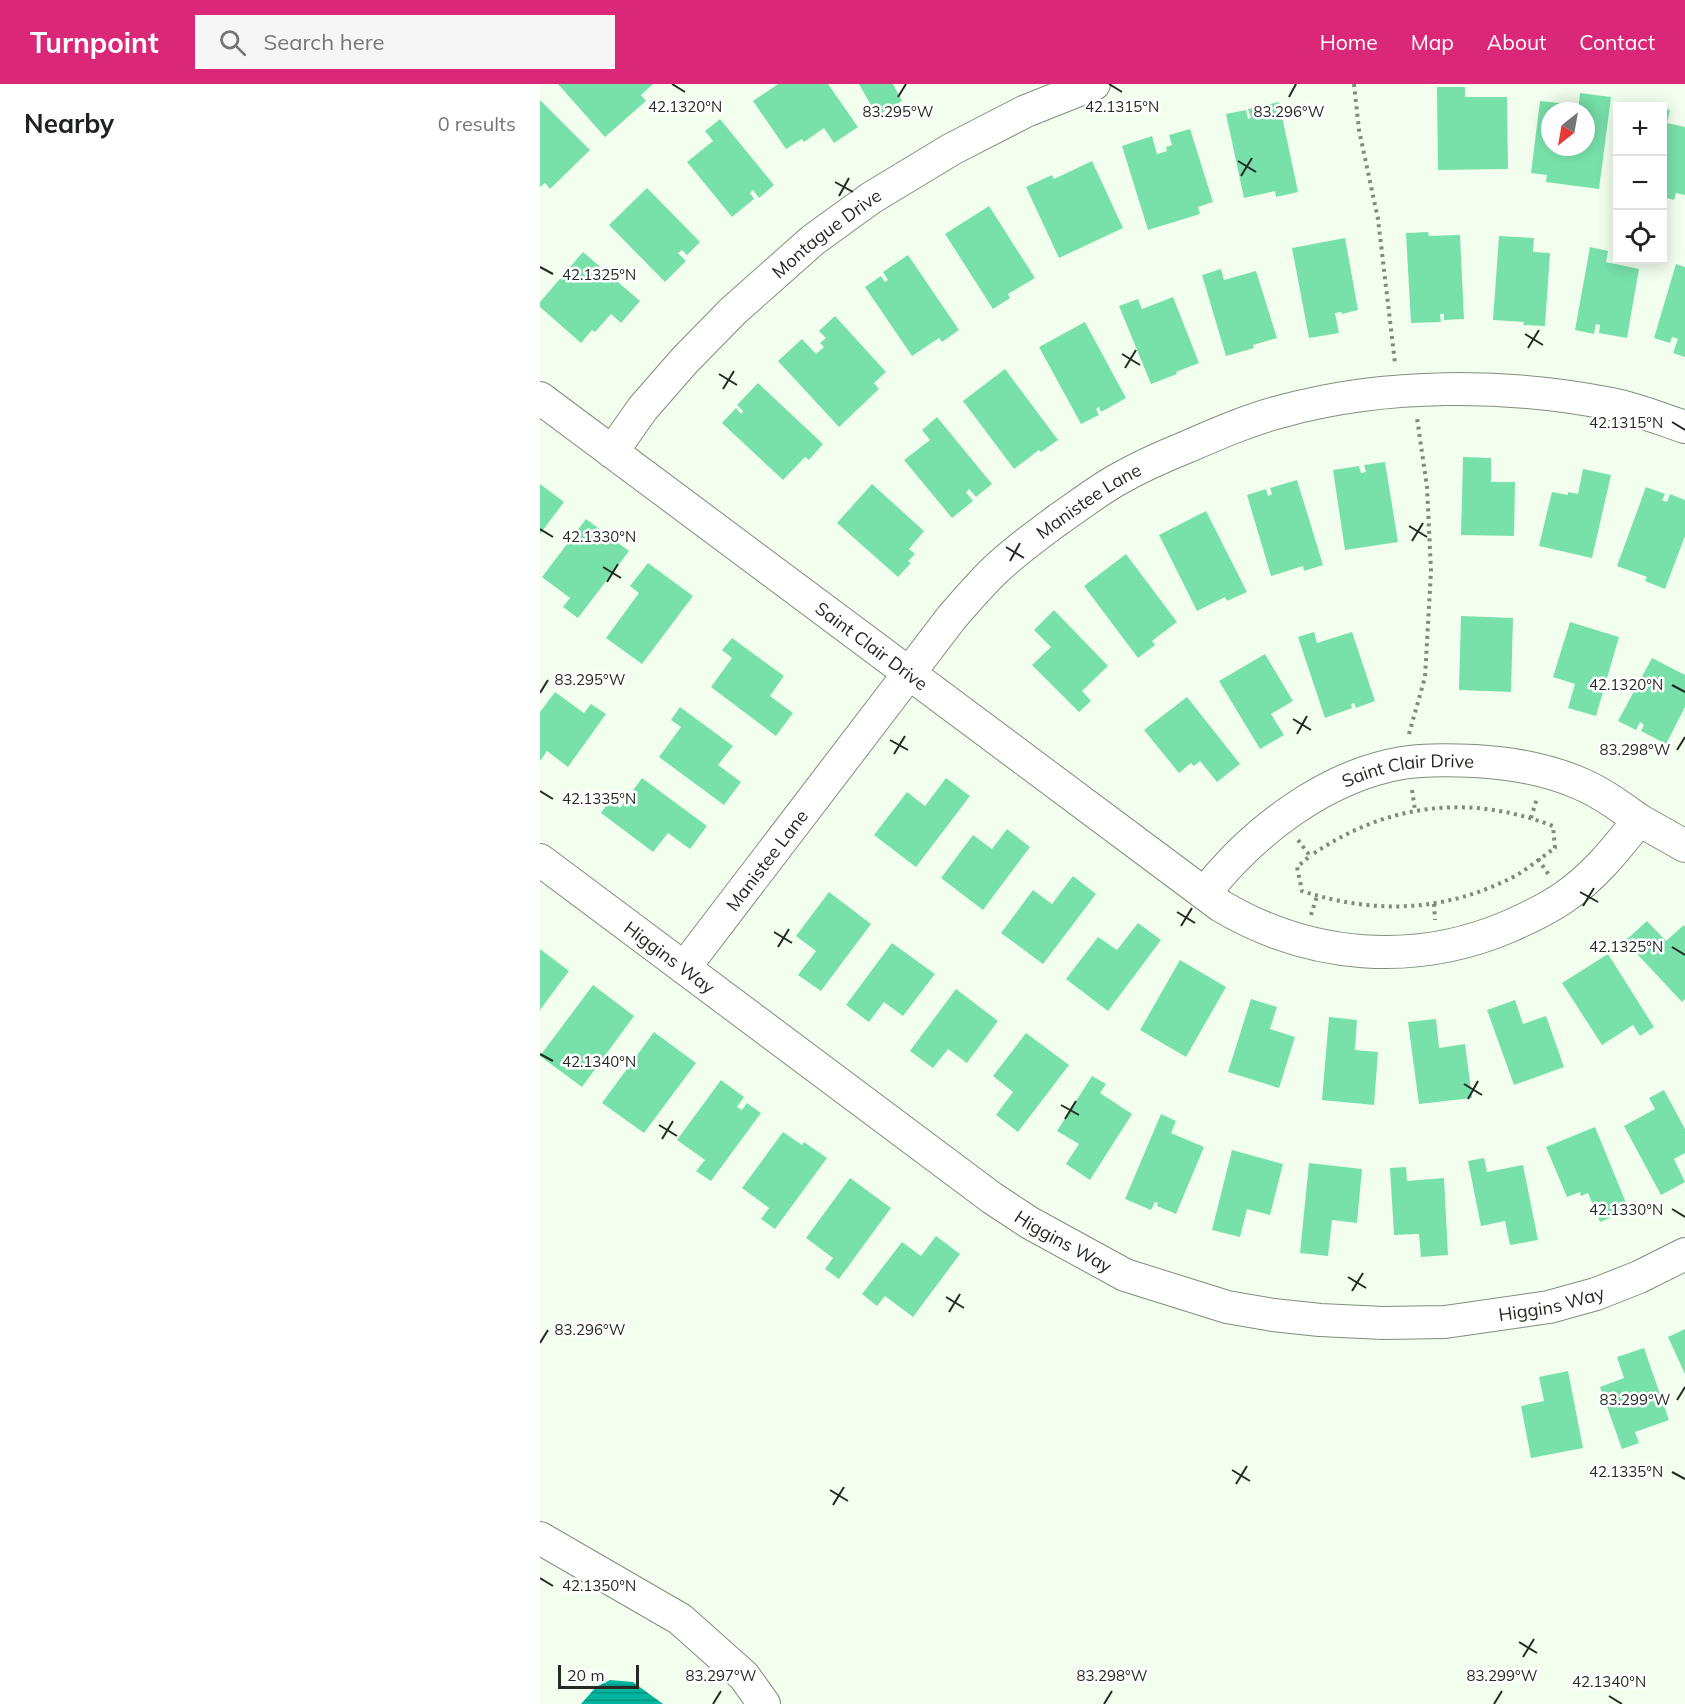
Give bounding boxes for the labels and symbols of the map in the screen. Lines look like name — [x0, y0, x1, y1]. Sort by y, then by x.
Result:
text: 42.1320°N — [648, 97, 722, 116]
text: 42.1315°N — [1085, 97, 1159, 116]
text: 83.295°W — [863, 102, 934, 121]
text: 83.296°W — [1254, 102, 1325, 121]
north arrow — [1541, 102, 1595, 156]
street label: Montague Drive — [767, 183, 885, 283]
text: 42.1325°N — [562, 265, 636, 284]
text: 42.1315°N — [1589, 413, 1663, 432]
street label: Manistee Lane — [1031, 458, 1145, 544]
text: 42.1330°N — [562, 527, 636, 546]
street label: Saint Clair Drive — [811, 596, 933, 695]
text: 83.295°W — [555, 670, 626, 689]
text: 42.1320°N — [1589, 675, 1663, 694]
text: 83.298°W — [1600, 740, 1671, 759]
street label: Saint Clair Drive — [1338, 749, 1475, 792]
text: 42.1335°N — [562, 789, 636, 808]
street label: Manistee Lane — [721, 805, 813, 915]
street label: Higgins Way — [620, 916, 720, 999]
text: 42.1325°N — [1589, 937, 1663, 956]
text: 42.1340°N — [562, 1052, 636, 1071]
text: 42.1330°N — [1589, 1200, 1663, 1219]
street label: Higgins Way — [1011, 1205, 1117, 1277]
street label: Higgins Way — [1497, 1280, 1608, 1326]
text: 83.296°W — [555, 1320, 626, 1339]
text: 83.299°W — [1600, 1390, 1671, 1409]
text: 42.1335°N — [1589, 1462, 1663, 1481]
text: 42.1350°N — [562, 1576, 636, 1595]
scale bar — [558, 1662, 639, 1690]
text: 83.297°W — [686, 1666, 757, 1685]
text: 83.298°W — [1077, 1666, 1148, 1685]
text: 83.299°W — [1467, 1666, 1538, 1685]
text: 42.1340°N — [1572, 1672, 1646, 1691]

